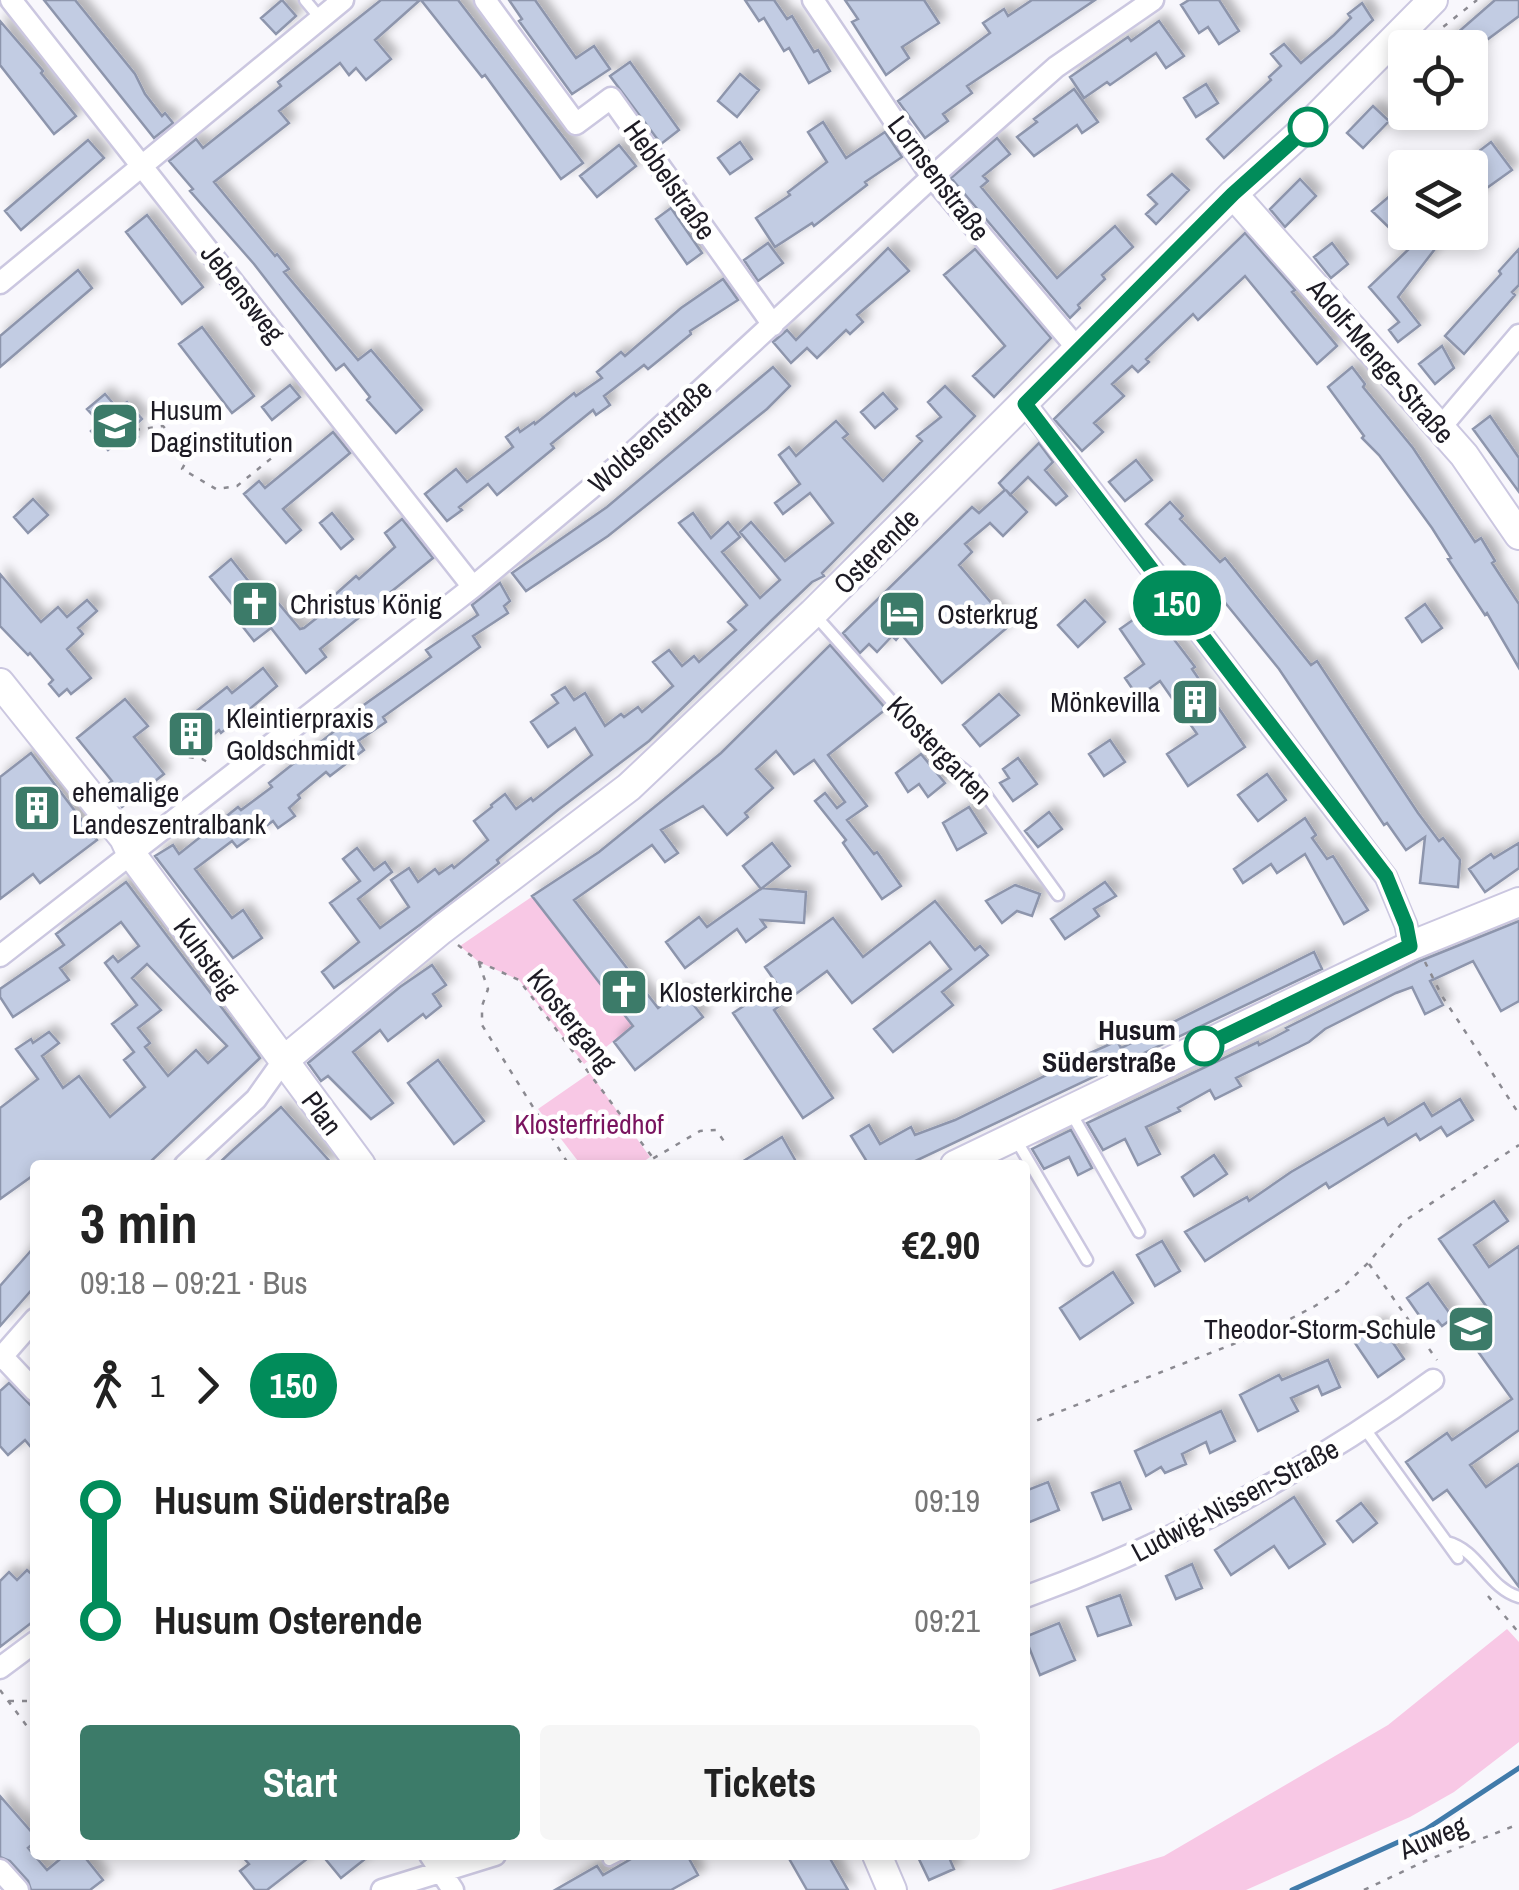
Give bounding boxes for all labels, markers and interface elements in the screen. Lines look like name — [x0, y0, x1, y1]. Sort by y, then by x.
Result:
map controls — [1388, 30, 1488, 250]
button: locate — [1388, 30, 1488, 130]
street label: Lornsenstraße — [879, 107, 999, 249]
unlabelled marker — [1289, 108, 1327, 146]
street label: Hebbelstraße — [615, 113, 725, 247]
button: layers — [1388, 150, 1488, 250]
street label: Jebensweg — [192, 236, 294, 351]
street label: Adolf-Menge-Straße — [1298, 270, 1463, 451]
street label: Woldsenstraße — [580, 370, 720, 502]
place label: Husum Daginstitution — [150, 391, 293, 461]
school or university icon: Husum Daginstitution — [89, 400, 141, 452]
street label: Osterende — [825, 500, 927, 602]
line badge: 150 — [1120, 570, 1234, 636]
church icon: Christus König — [229, 578, 281, 630]
text: 150 — [1153, 580, 1201, 627]
place label: Christus König — [290, 585, 442, 623]
hotel icon: Osterkrug — [876, 588, 928, 640]
place label: Osterkrug — [937, 595, 1038, 633]
building icon: Mönkevilla — [1169, 676, 1221, 728]
place label: Mönkevilla — [1050, 683, 1160, 721]
street label: Klostergarten — [879, 688, 1001, 812]
place label: Kleintierpraxis Goldschmidt — [226, 699, 374, 769]
building icon: Kleintierpraxis Goldschmidt — [165, 708, 217, 760]
place label: ehemalige Landeszentralbank — [72, 773, 267, 843]
building icon: ehemalige Landeszentralbank — [11, 782, 63, 834]
street label: Kuhsteig — [165, 910, 249, 1006]
street label: Klostergang — [519, 960, 625, 1080]
church icon: Klosterkirche — [598, 966, 650, 1018]
place label: Klosterkirche — [659, 973, 793, 1011]
place label: Husum Süderstraße — [1042, 1011, 1176, 1081]
marker: Husum Süderstraße — [1185, 1027, 1223, 1065]
street label: Plan — [293, 1083, 351, 1143]
park label: Klosterfriedhof — [514, 1105, 664, 1143]
text: 3 min — [80, 1186, 198, 1260]
text: €2.90 — [902, 1220, 980, 1271]
text: 09:18 – 09:21 · Bus — [80, 1261, 308, 1304]
school or university icon: Theodor-Storm-Schule — [1445, 1303, 1497, 1355]
place label: Theodor-Storm-Schule — [1204, 1310, 1436, 1348]
icon: walk — [80, 1358, 135, 1413]
icon: forward — [180, 1358, 235, 1413]
text: 150 — [270, 1362, 317, 1409]
text: 1 — [150, 1364, 165, 1407]
street label: Ludwig-Nissen-Straße — [1125, 1429, 1345, 1571]
text: Husum Süderstraße — [154, 1475, 450, 1526]
text: 09:19 — [914, 1479, 980, 1522]
text: Husum Osterende — [154, 1595, 422, 1646]
text: 09:21 — [914, 1599, 980, 1642]
button: Start — [80, 1725, 520, 1840]
button: Tickets — [540, 1725, 980, 1840]
street label: Auweg — [1392, 1806, 1473, 1869]

